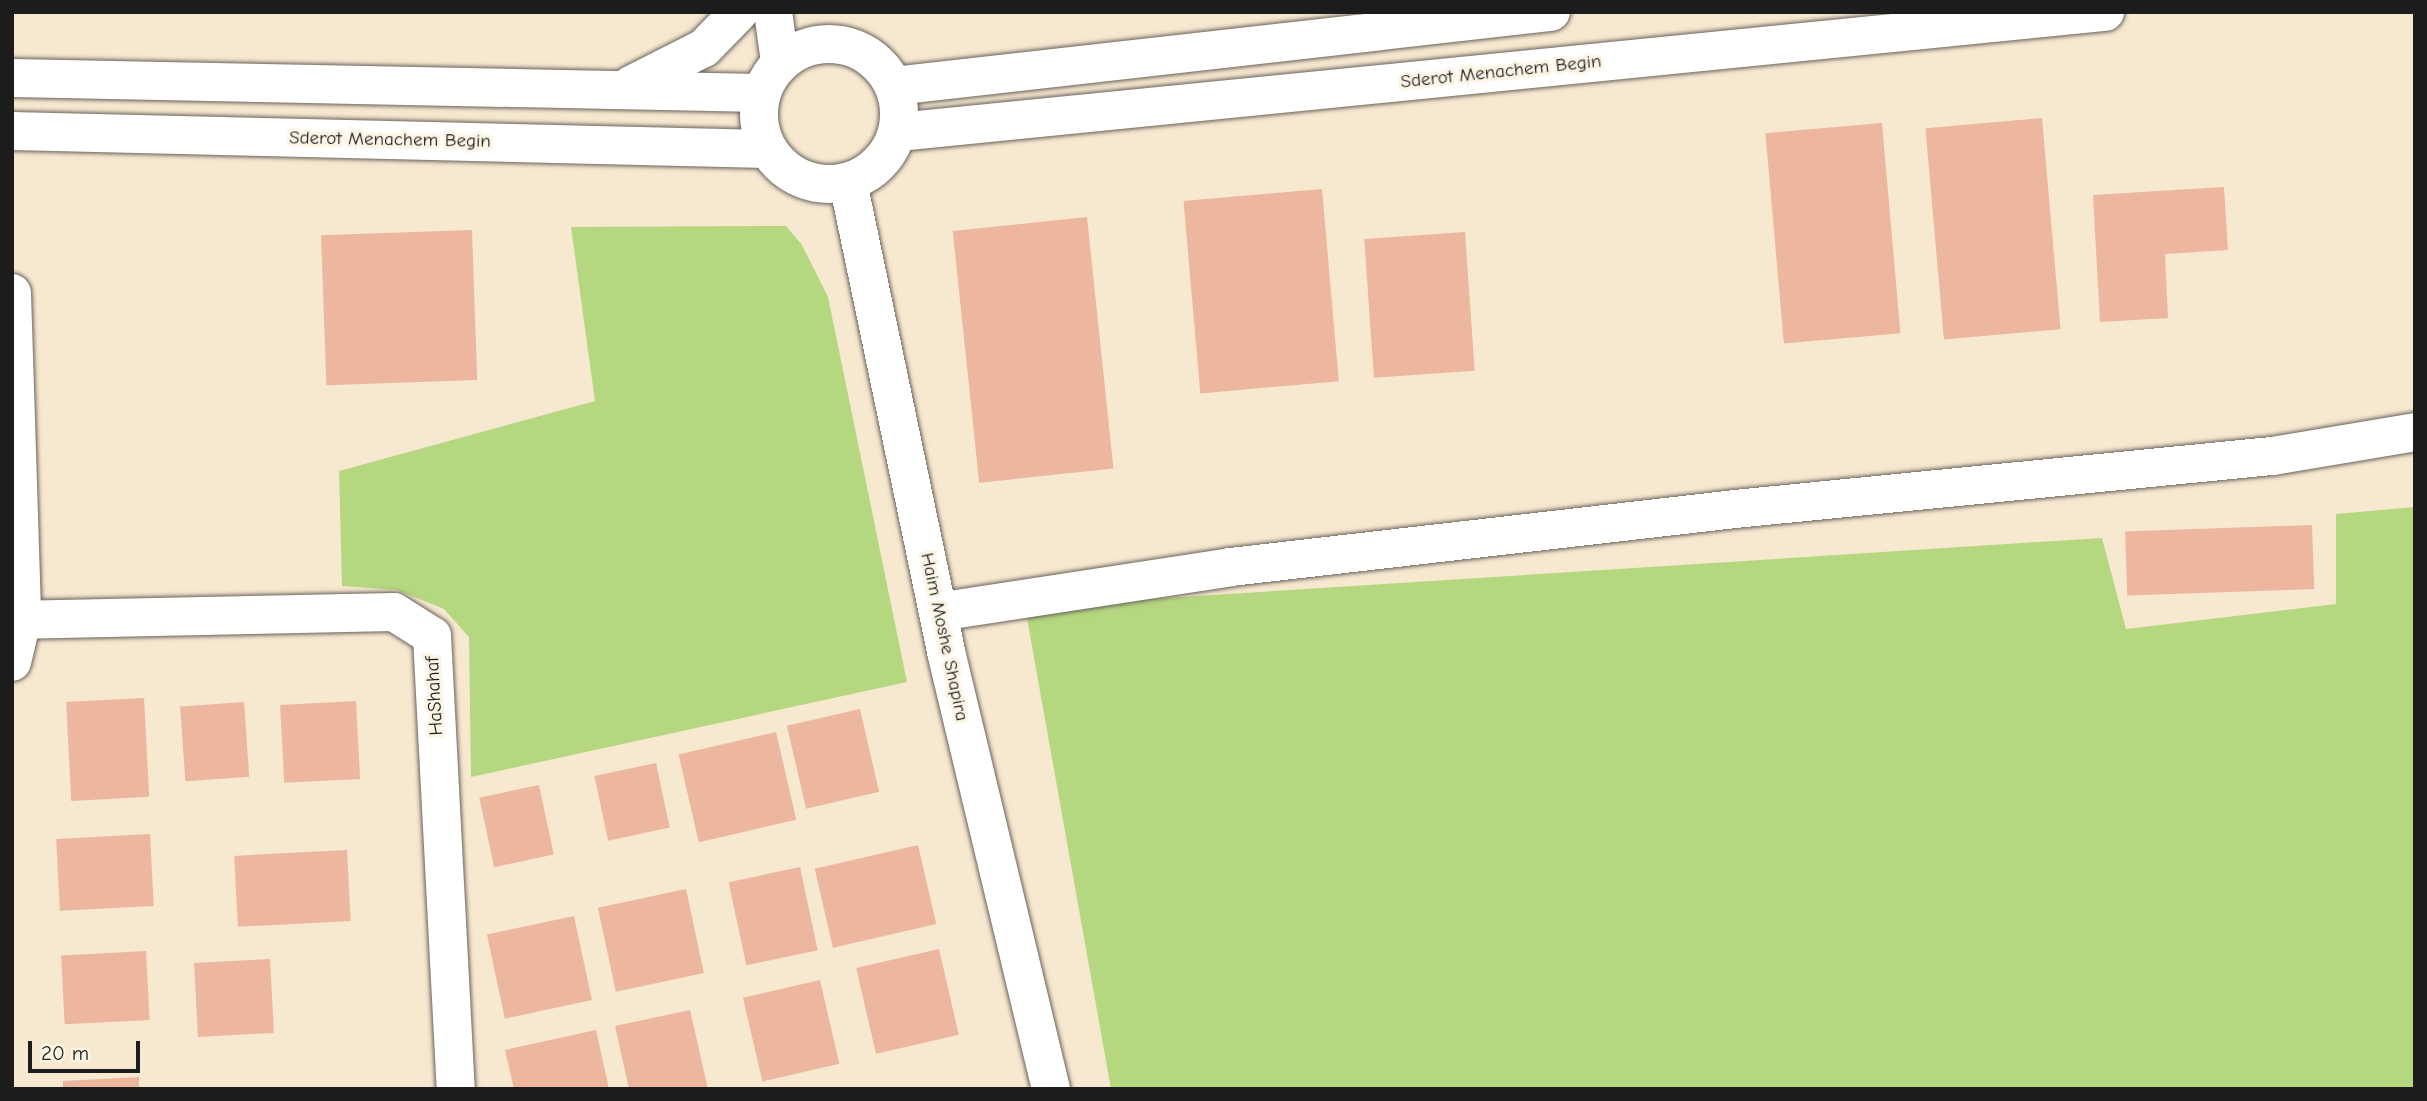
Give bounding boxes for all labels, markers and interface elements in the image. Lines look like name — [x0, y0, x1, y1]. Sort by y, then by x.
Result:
street label: Sderot Menachem Begin — [1399, 50, 1603, 94]
street label: Sderot Menachem Begin — [289, 127, 491, 153]
street label: Haim Moshe Shapira — [915, 551, 973, 723]
street label: HaShahaf — [422, 656, 448, 736]
scale bar — [32, 1028, 144, 1072]
text: 20 m — [41, 1041, 89, 1065]

